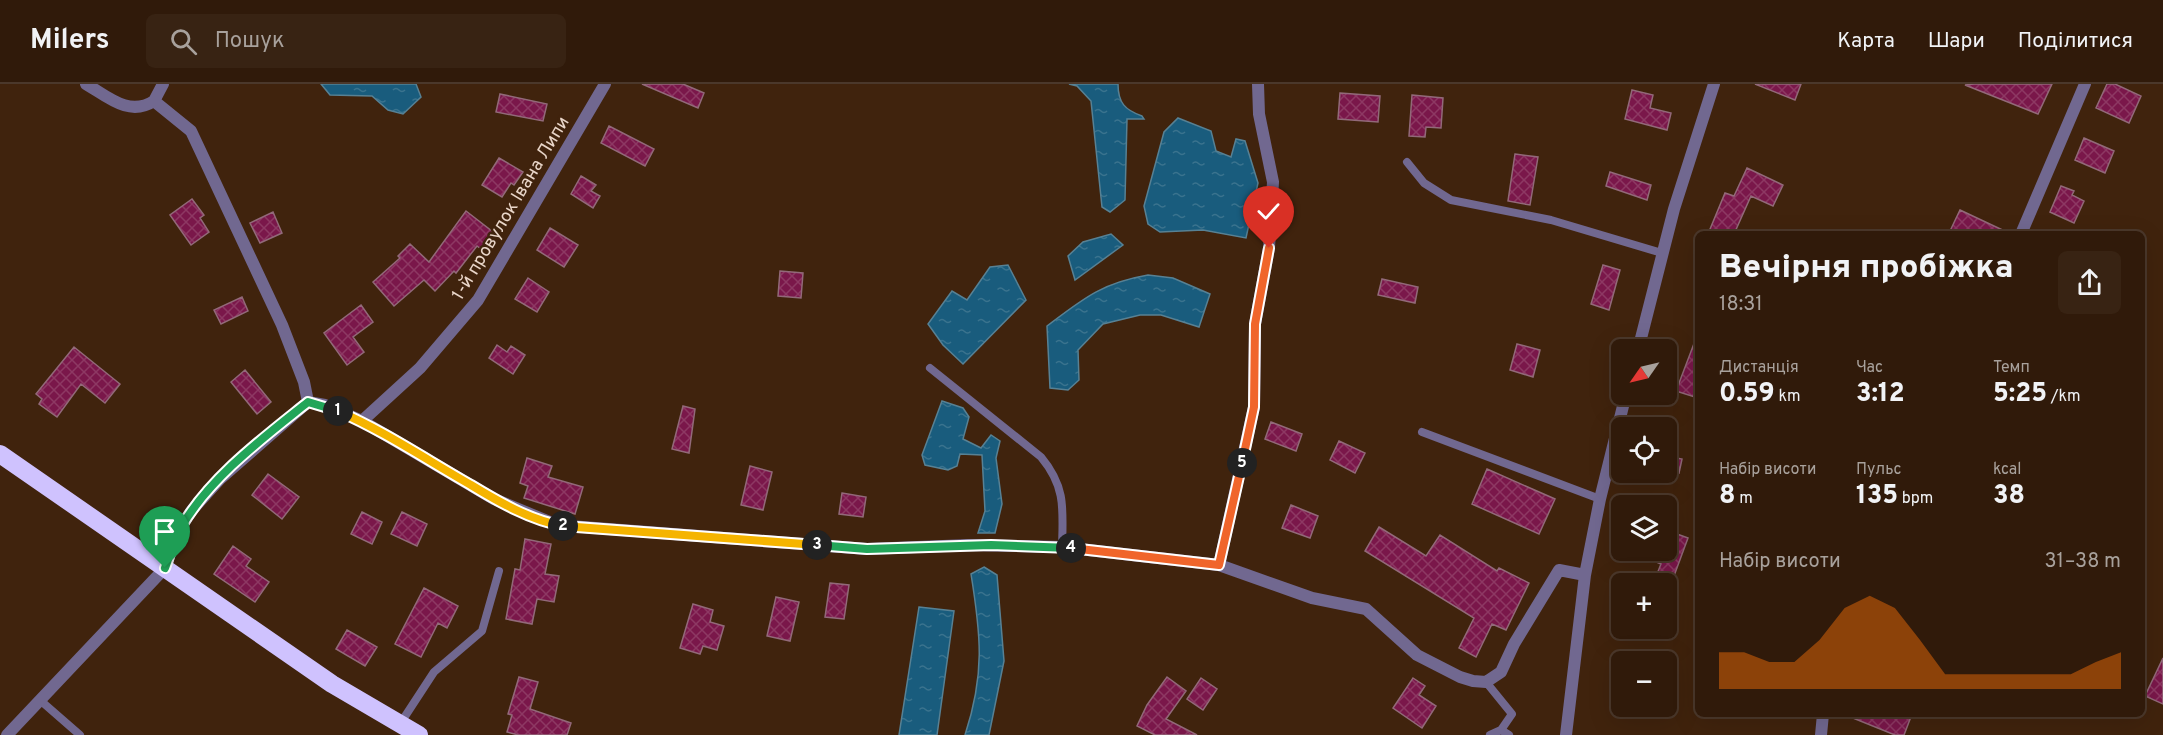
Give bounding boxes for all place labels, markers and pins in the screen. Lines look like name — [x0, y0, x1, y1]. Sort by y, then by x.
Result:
pin — [1243, 186, 1294, 248]
pin: 1 — [323, 396, 353, 426]
pin: 5 — [1227, 448, 1257, 478]
pin — [139, 506, 190, 568]
pin: 2 — [548, 511, 578, 541]
pin: 3 — [802, 530, 832, 560]
pin: 4 — [1056, 533, 1086, 563]

